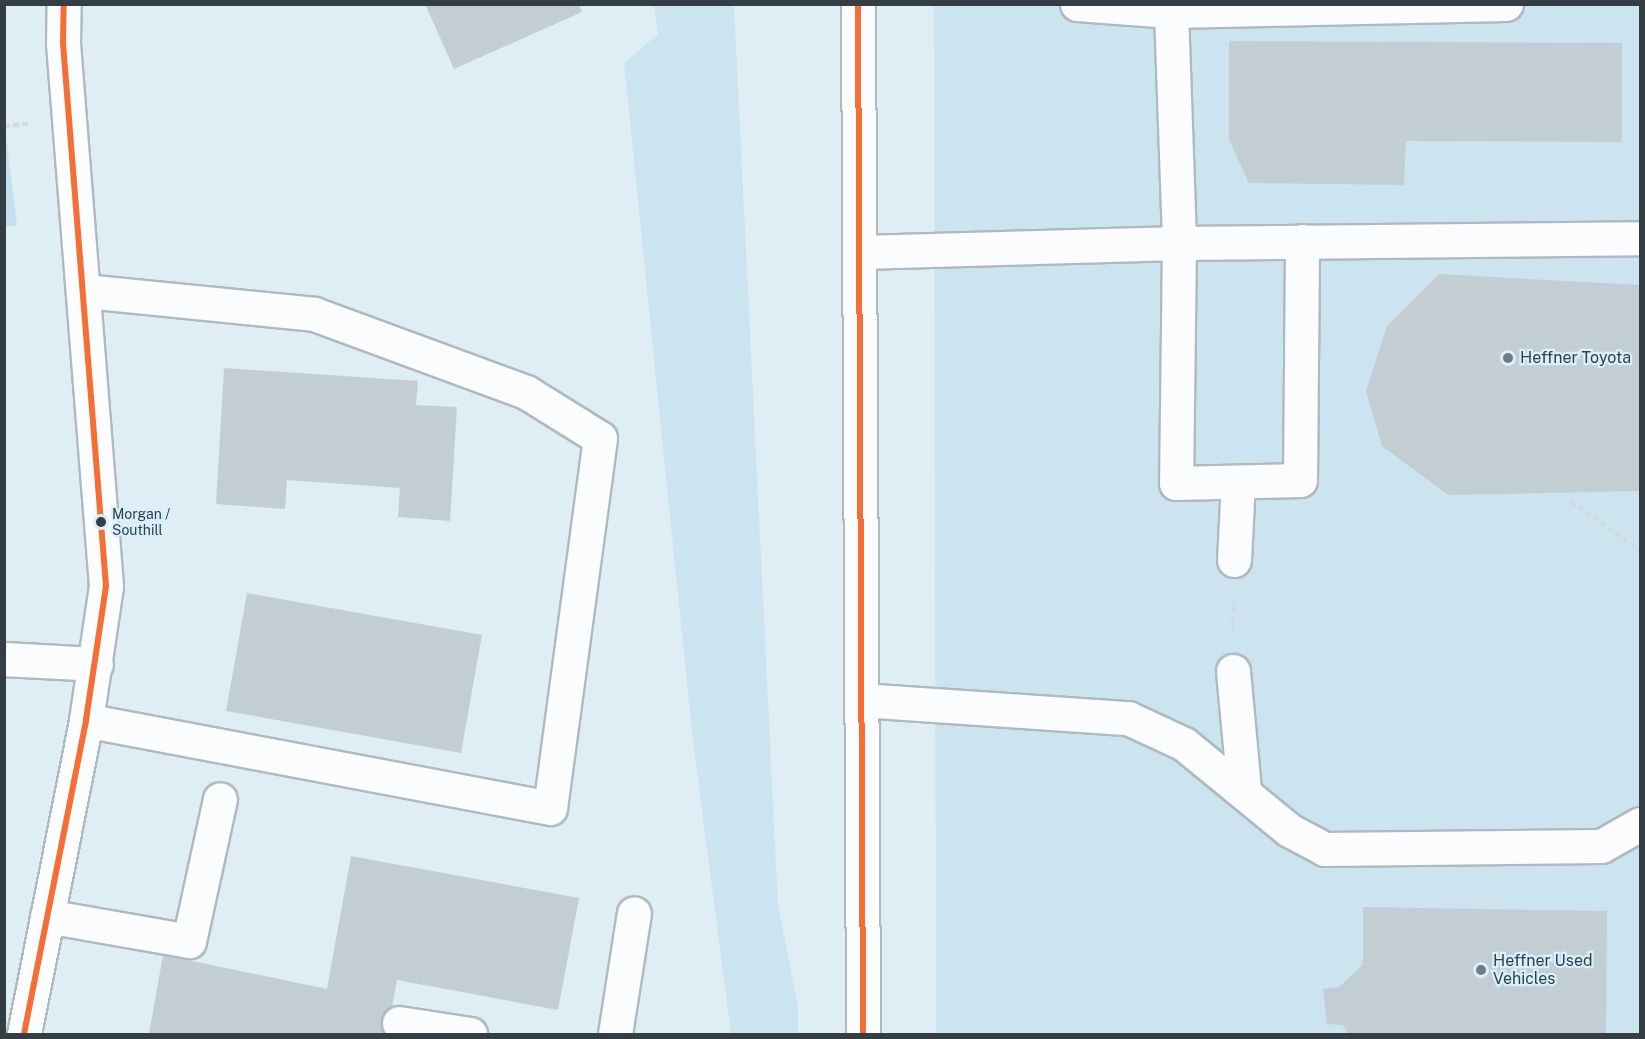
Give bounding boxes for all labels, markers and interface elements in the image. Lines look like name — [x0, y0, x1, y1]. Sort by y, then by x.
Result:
place label: Heffner Toyota — [1520, 348, 1631, 368]
marker: Heffner Toyota — [1501, 351, 1515, 365]
place label: Morgan / Southill — [112, 506, 170, 538]
marker: Morgan / Southill — [95, 516, 107, 528]
place label: Heffner Used Vehicles — [1493, 951, 1593, 989]
marker: Heffner Used Vehicles — [1474, 963, 1488, 977]

